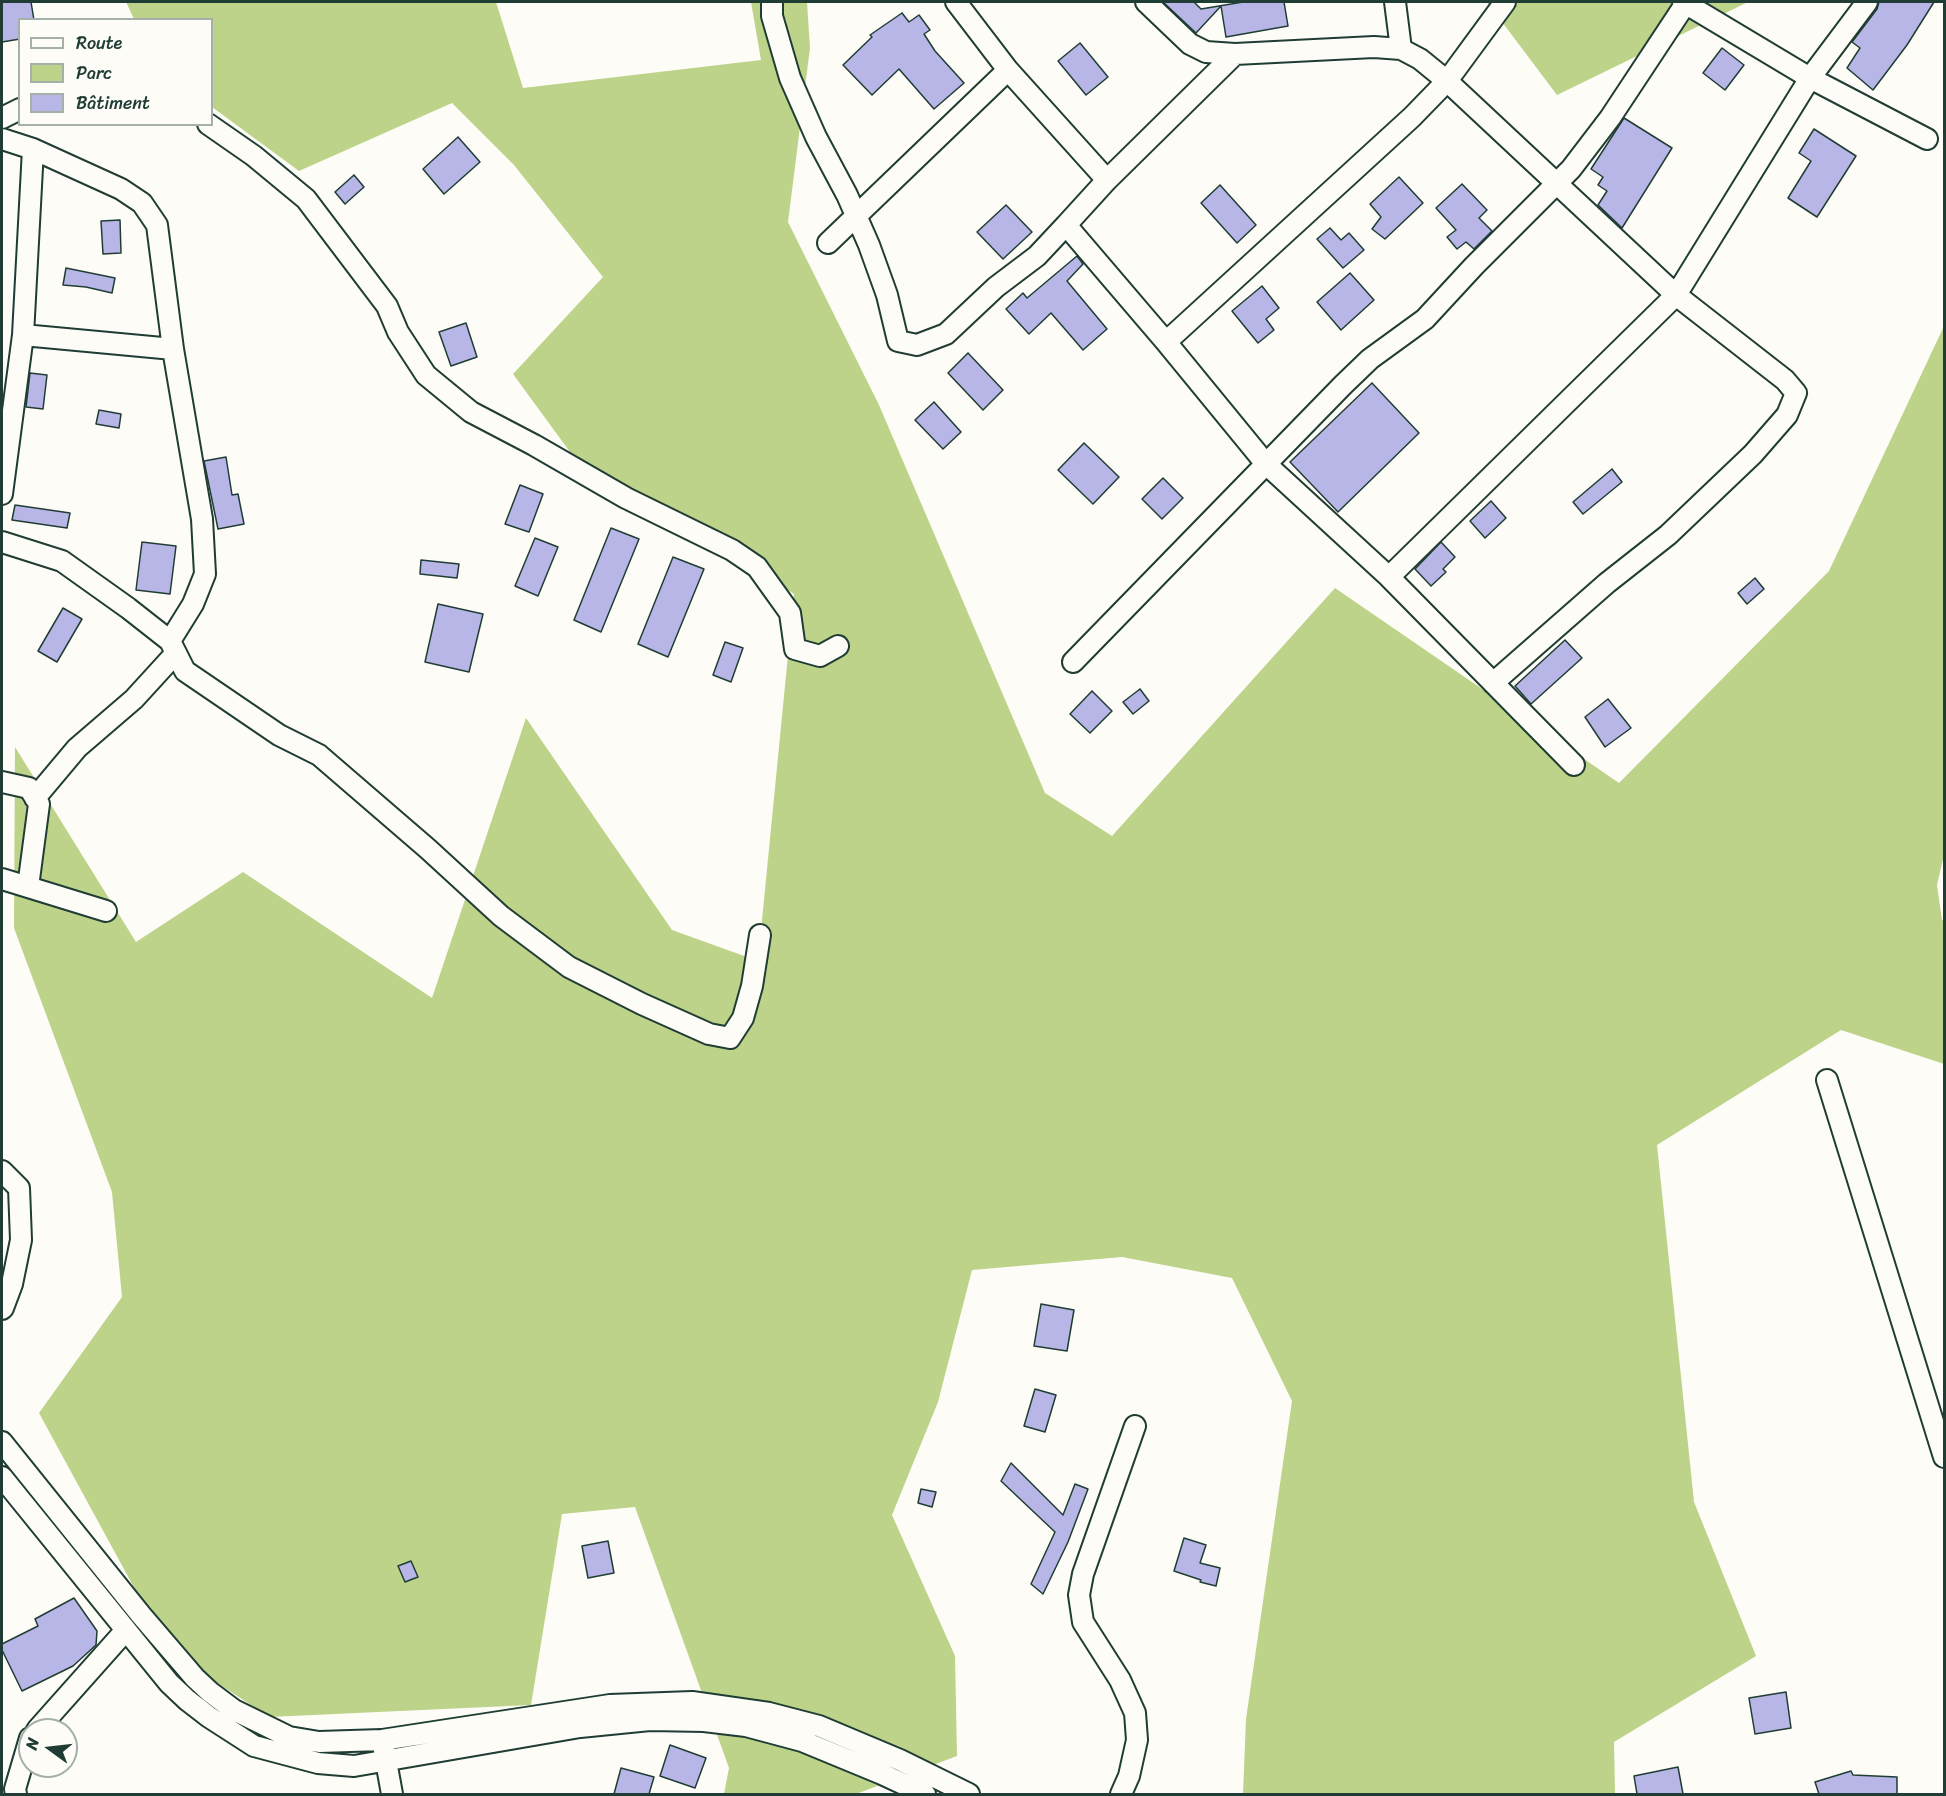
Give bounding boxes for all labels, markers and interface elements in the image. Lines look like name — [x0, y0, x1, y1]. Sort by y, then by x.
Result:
legend — [18, 18, 213, 126]
text: Route — [76, 27, 122, 59]
text: Parc — [76, 57, 112, 89]
text: Bâtiment — [76, 87, 150, 119]
north arrow — [18, 1718, 78, 1778]
text: N — [17, 1735, 48, 1753]

